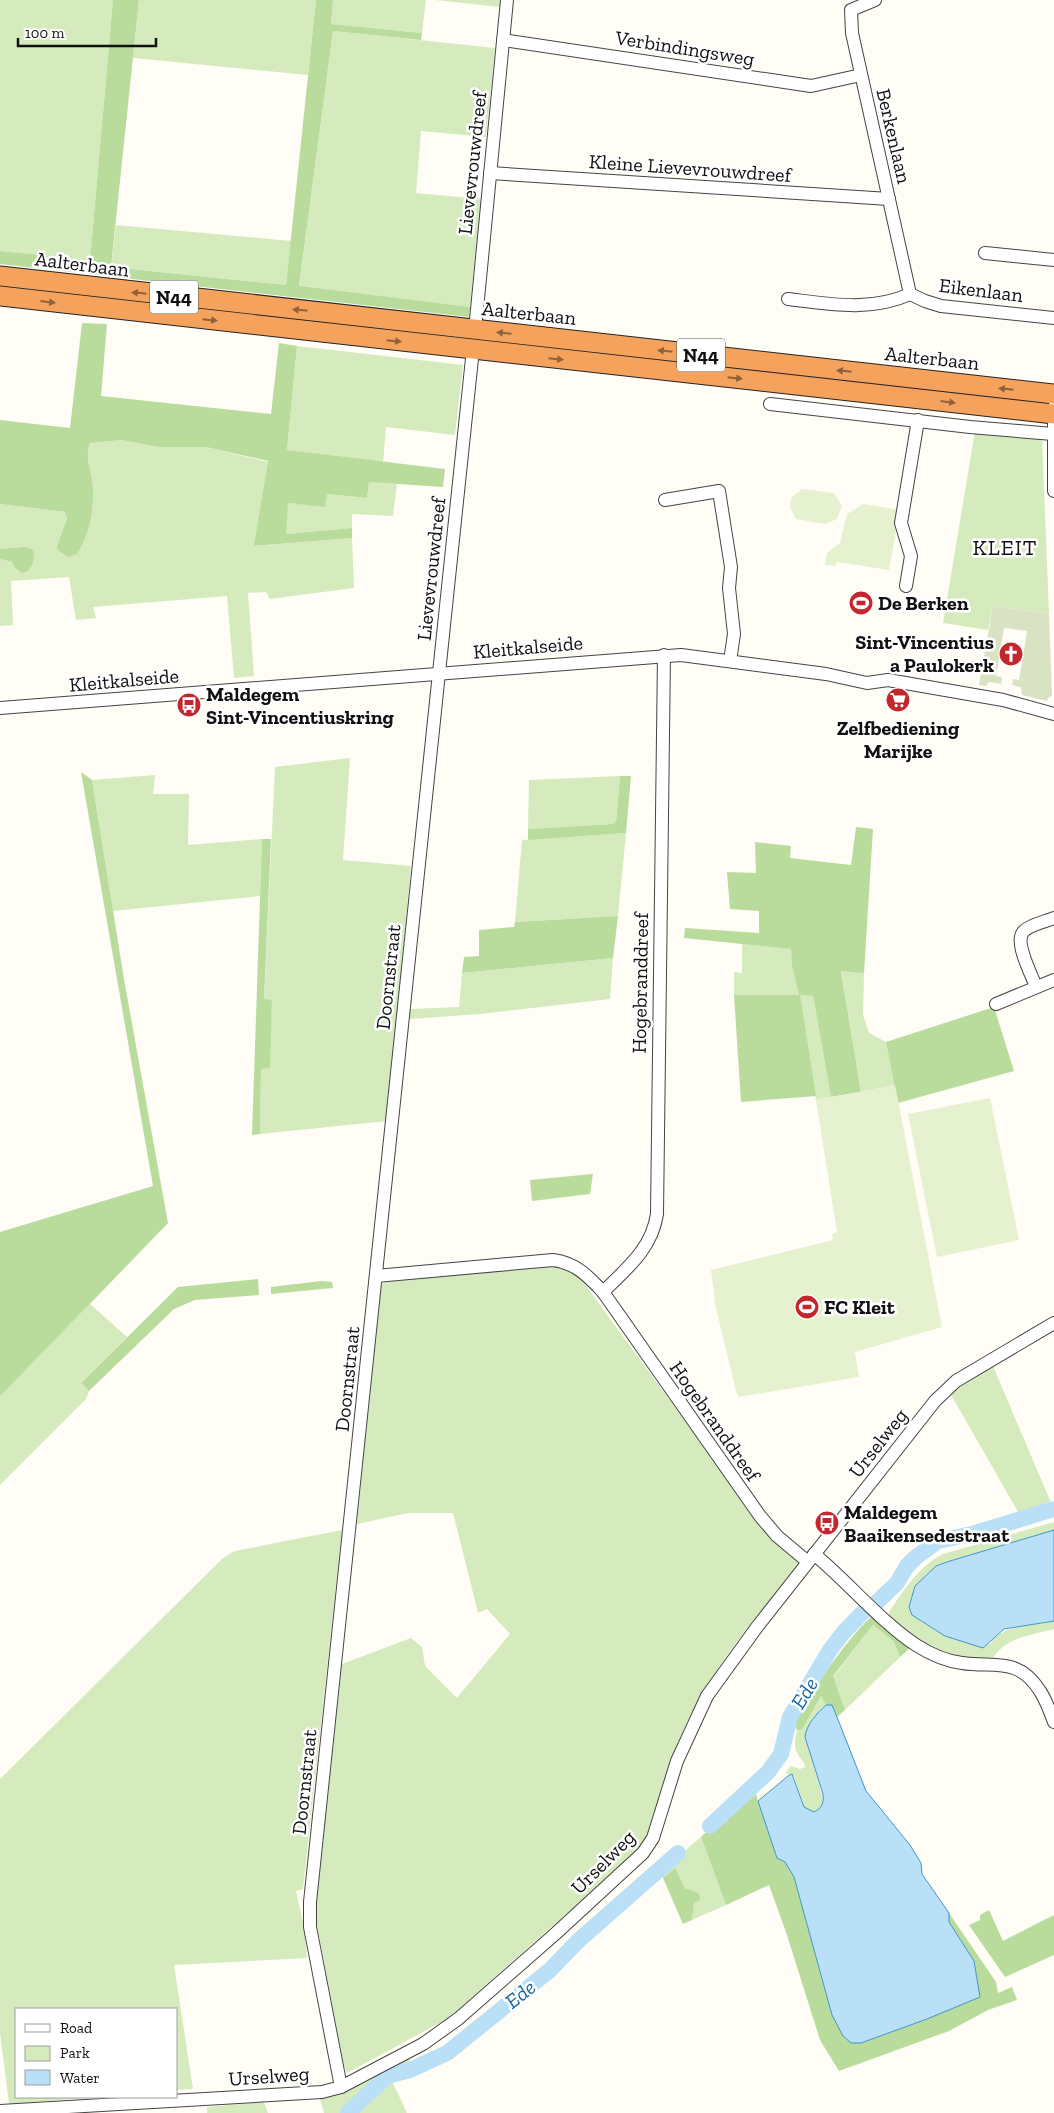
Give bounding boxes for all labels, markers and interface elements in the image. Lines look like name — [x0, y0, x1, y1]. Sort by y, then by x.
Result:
scale bar — [18, 15, 155, 47]
text: 100 m — [25, 24, 64, 42]
street label: Verbindingsweg — [613, 25, 756, 71]
street label: Berkenlaan — [871, 86, 917, 186]
street label: Lievevrouwdreef — [453, 89, 492, 236]
street label: Kleine Lievevrouwdreef — [588, 149, 793, 187]
street label: Aalterbaan — [34, 246, 131, 282]
street label: Eikenlaan — [938, 273, 1025, 307]
road number: N44 — [150, 280, 198, 314]
one-way arrow — [130, 289, 146, 297]
street label: Aalterbaan — [481, 296, 578, 330]
one-way arrow — [41, 298, 57, 306]
one-way arrow — [292, 306, 308, 314]
one-way arrow — [202, 316, 218, 324]
one-way arrow — [495, 329, 511, 337]
one-way arrow — [386, 337, 402, 345]
road number: N44 — [677, 338, 725, 372]
street label: Aalterbaan — [884, 341, 981, 375]
one-way arrow — [657, 347, 673, 355]
one-way arrow — [548, 355, 564, 363]
one-way arrow — [836, 367, 852, 375]
one-way arrow — [727, 374, 743, 382]
one-way arrow — [997, 385, 1013, 393]
one-way arrow — [940, 398, 956, 406]
street label: Lievevrouwdreef — [412, 495, 451, 642]
district label: KLEIT — [973, 534, 1037, 561]
sports icon: De Berken — [848, 590, 874, 616]
place label: De Berken — [878, 591, 969, 615]
street label: Kleitkalseide — [472, 630, 584, 664]
place label: Sint-Vincentius a Paulokerk — [855, 630, 994, 677]
church icon: Sint-Vincentius a Paulokerk — [998, 641, 1024, 667]
street label: Kleitkalseide — [68, 663, 180, 697]
place label: Maldegem Sint-Vincentiuskring — [206, 682, 395, 729]
supermarket icon: Zelfbediening Marijke — [885, 687, 911, 713]
bus stop icon: Maldegem Sint-Vincentiuskring — [176, 692, 202, 718]
place label: Zelfbediening Marijke — [837, 716, 960, 763]
street label: Hogebranddreef — [627, 911, 653, 1054]
street label: Doornstraat — [371, 923, 406, 1031]
sports icon: FC Kleit — [794, 1294, 820, 1320]
place label: FC Kleit — [824, 1295, 896, 1319]
street label: Doornstraat — [330, 1325, 365, 1433]
street label: Hogebranddreef — [665, 1356, 766, 1487]
street label: Urselweg — [844, 1404, 912, 1482]
place label: Maldegem Baaikensedestraat — [844, 1500, 1010, 1547]
bus stop icon: Maldegem Baaikensedestraat — [814, 1510, 840, 1536]
water label: Ede — [785, 1673, 823, 1713]
street label: Doornstraat — [287, 1728, 322, 1836]
street label: Urselweg — [566, 1825, 640, 1899]
water label: Ede — [500, 1974, 540, 2014]
legend — [15, 2008, 178, 2098]
text: Road — [60, 2019, 93, 2037]
text: Park — [60, 2044, 90, 2062]
street label: Urselweg — [228, 2061, 310, 2091]
text: Water — [60, 2069, 100, 2087]

